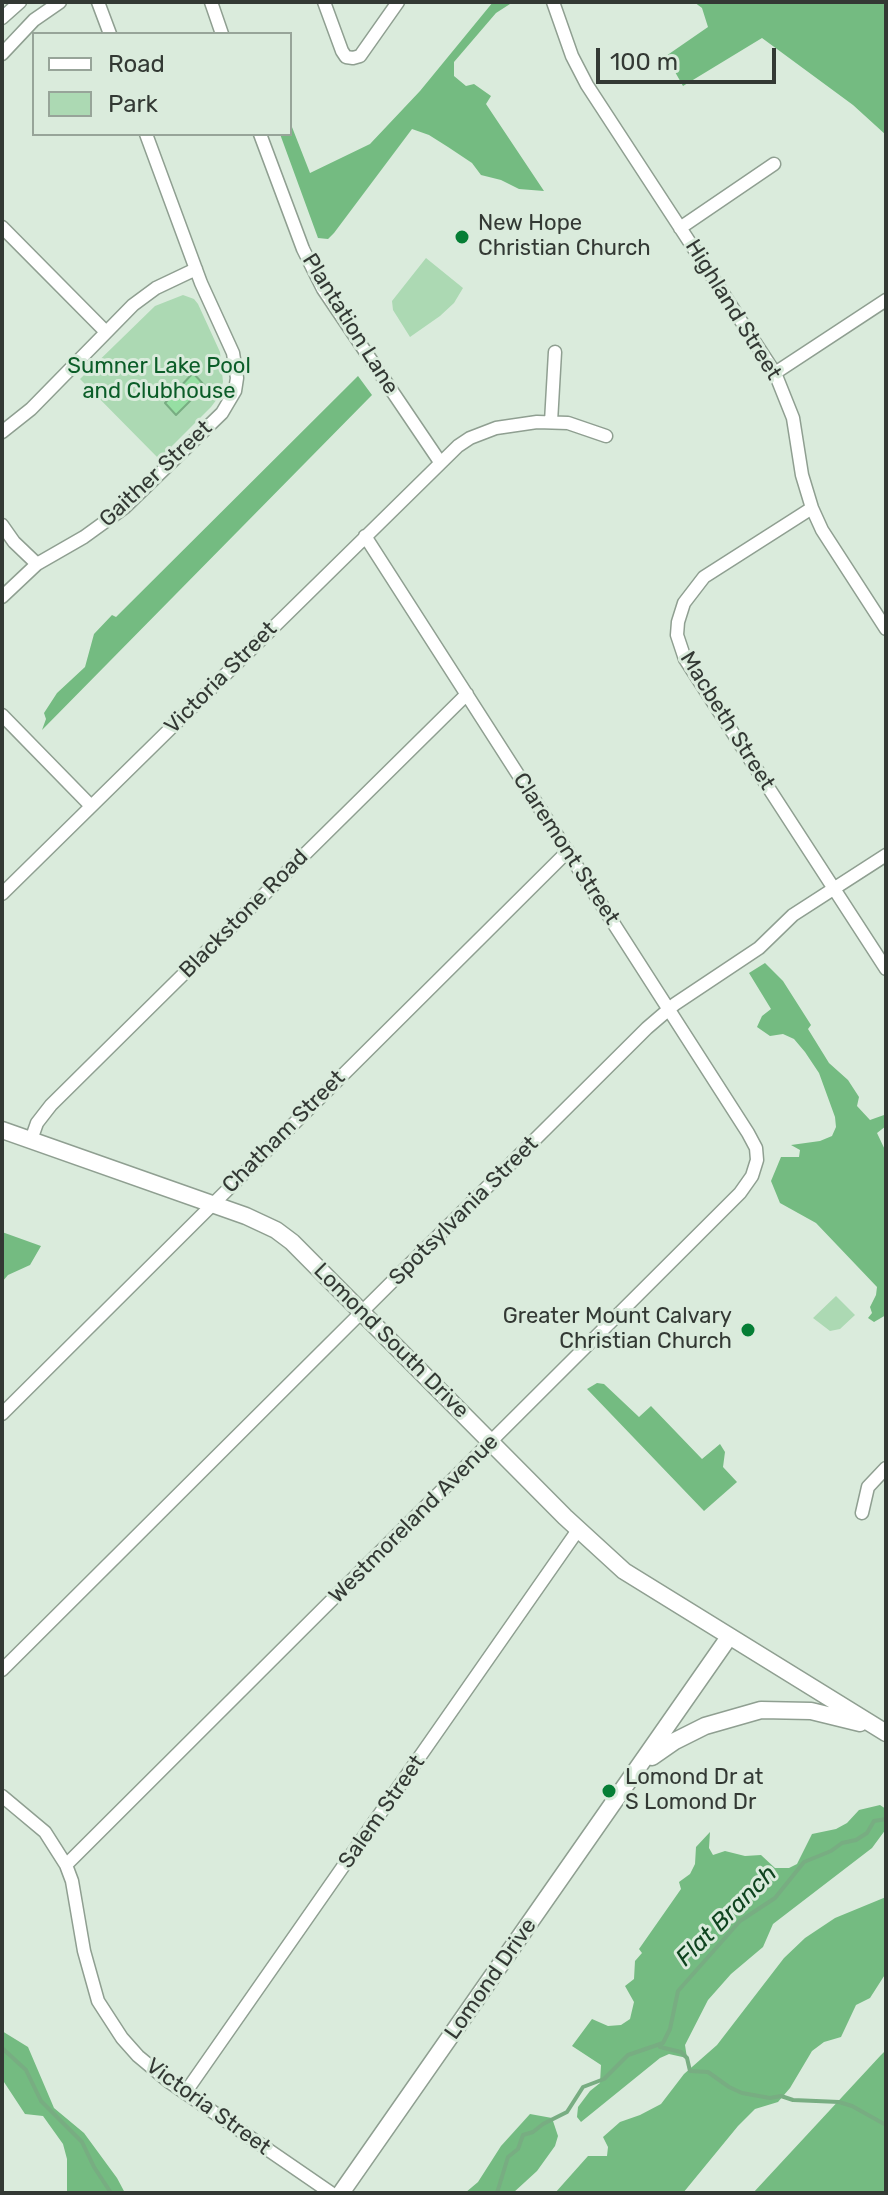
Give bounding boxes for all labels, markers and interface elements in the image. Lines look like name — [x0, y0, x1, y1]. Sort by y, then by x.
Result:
legend — [32, 32, 292, 136]
scale bar — [600, 32, 780, 82]
text: 100 m — [610, 48, 678, 76]
text: Road — [108, 50, 165, 78]
text: Park — [108, 90, 158, 118]
place label: New Hope Christian Church — [478, 211, 651, 262]
marker: New Hope Christian Church — [453, 228, 471, 246]
street label: Highland Street — [679, 235, 787, 385]
street label: Plantation Lane — [296, 249, 404, 399]
park label: Sumner Lake Pool and Clubhouse — [67, 354, 251, 406]
street label: Gaither Street — [94, 415, 218, 533]
street label: Victoria Street — [159, 616, 283, 740]
street label: Macbeth Street — [674, 647, 780, 795]
street label: Claremont Street — [507, 768, 625, 930]
street label: Blackstone Road — [174, 844, 314, 984]
street label: Chatham Street — [217, 1065, 351, 1199]
street label: Spotsylvania Street — [384, 1131, 544, 1291]
street label: Lomond South Drive — [308, 1258, 474, 1424]
place label: Greater Mount Calvary Christian Church — [503, 1304, 732, 1356]
marker: Greater Mount Calvary Christian Church — [739, 1321, 757, 1339]
street label: Westmoreland Avenue — [324, 1429, 504, 1609]
street label: Salem Street — [333, 1750, 431, 1874]
place label: Lomond Dr at S Lomond Dr — [625, 1765, 763, 1816]
marker: Lomond Dr at S Lomond Dr — [600, 1782, 618, 1800]
water label: Flat Branch — [671, 1860, 783, 1972]
street label: Lomond Drive — [440, 1913, 542, 2045]
street label: Victoria Street — [140, 2053, 276, 2161]

